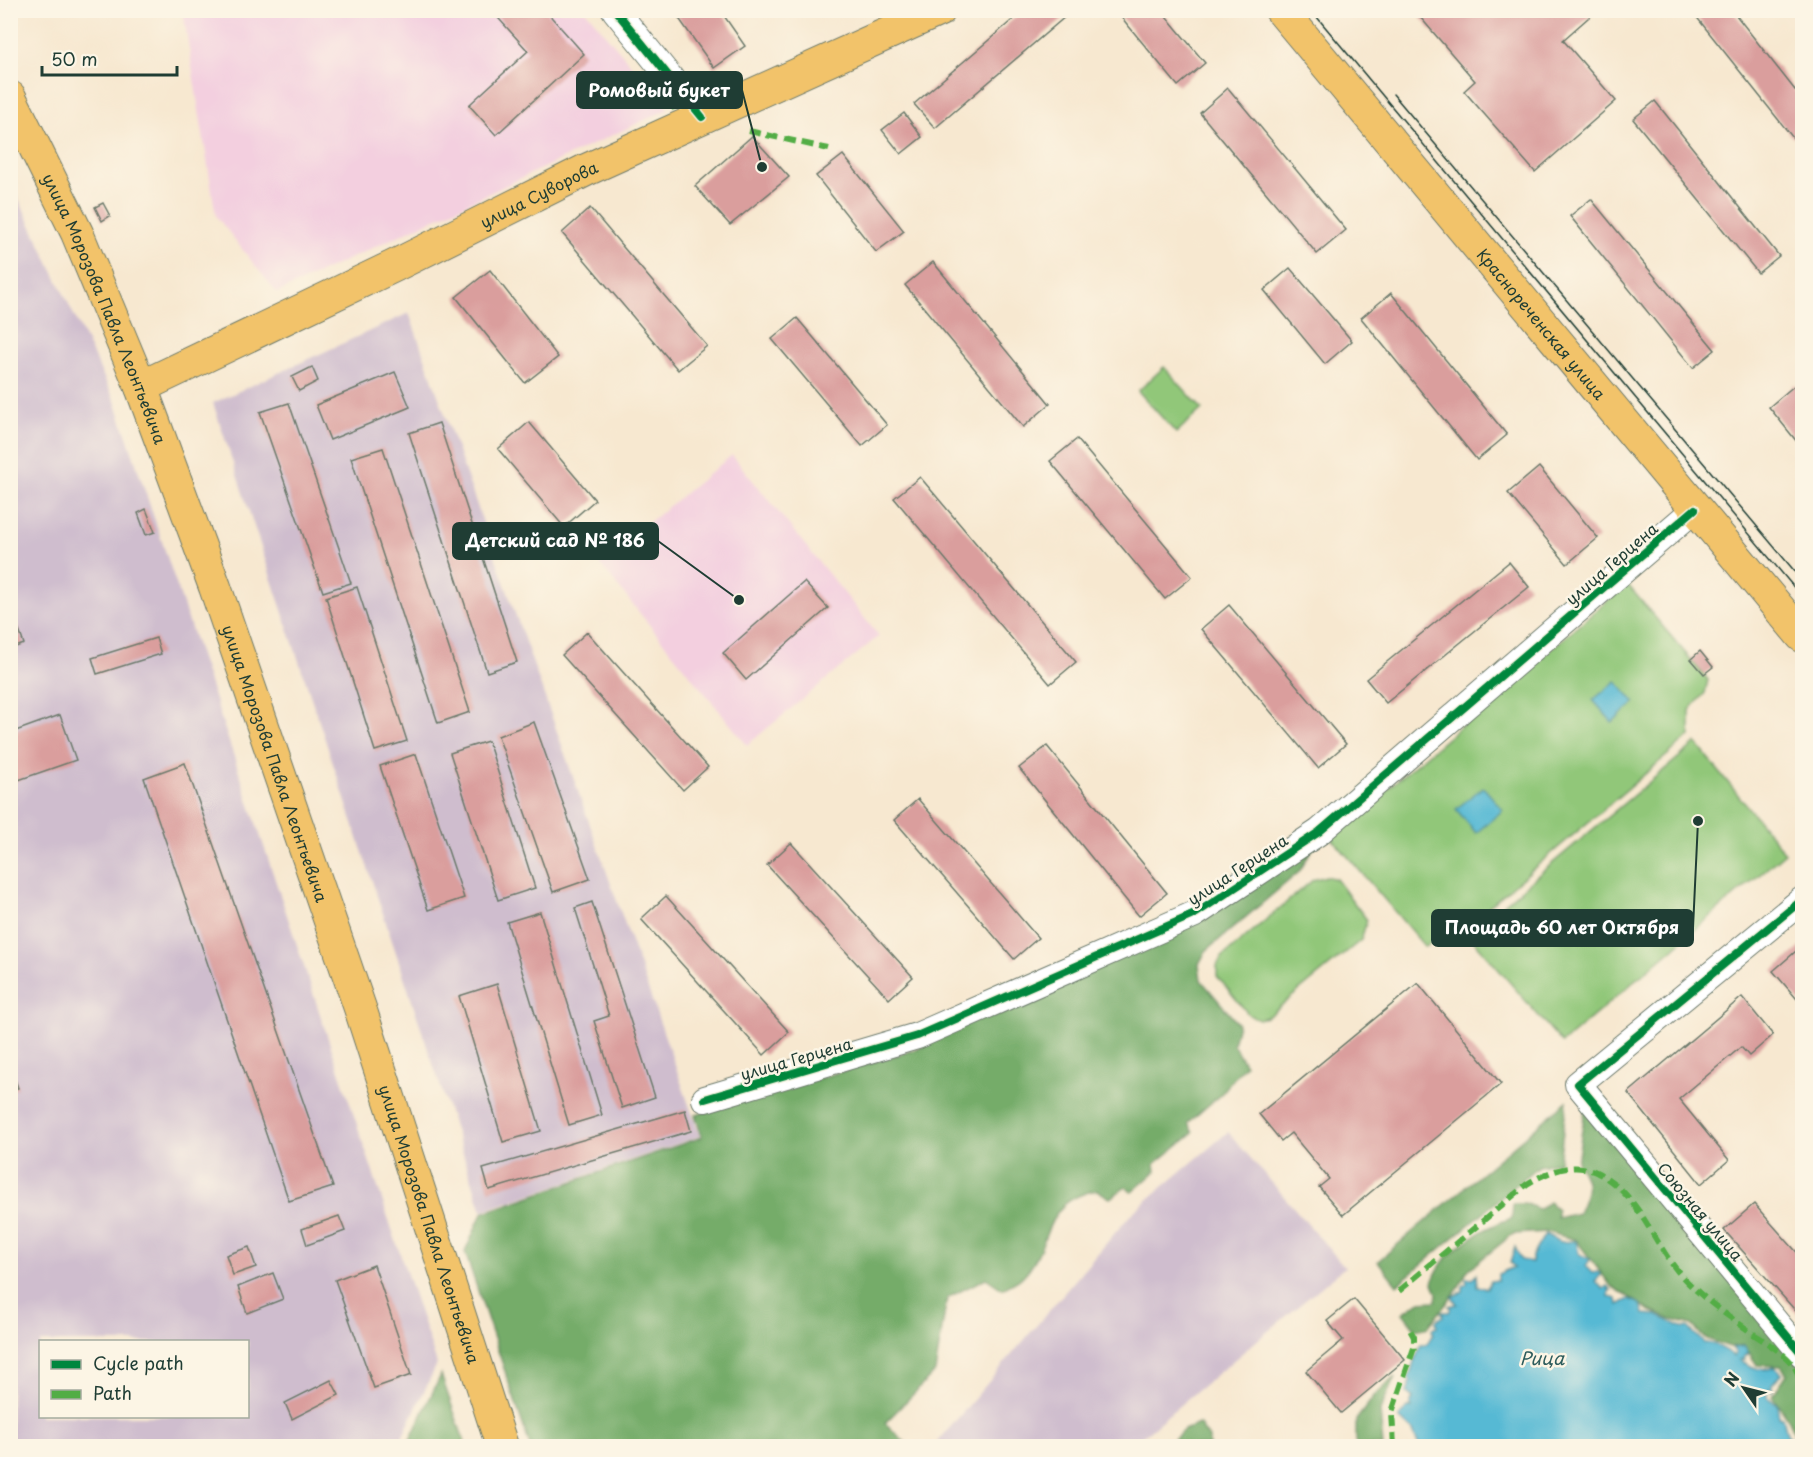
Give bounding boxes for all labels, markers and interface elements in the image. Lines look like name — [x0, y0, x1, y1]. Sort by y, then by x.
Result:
scale bar — [42, 39, 177, 77]
text: 50 m — [51, 45, 98, 72]
callout: Ромовый букет — [577, 72, 742, 108]
text: Ромовый букет — [588, 76, 730, 103]
street label: улица Суворова — [475, 154, 601, 233]
street label: улица Морозова Павла Леонтьевича — [37, 169, 173, 447]
street label: Краснореченская улица — [1472, 243, 1612, 404]
street label: улица Герцена — [1560, 516, 1662, 610]
callout: Детский сад № 186 — [453, 523, 658, 559]
text: Детский сад № 186 — [464, 526, 645, 553]
street label: улица Морозова Павла Леонтьевича — [217, 621, 335, 905]
street label: улица Герцена — [1182, 827, 1292, 911]
callout: Площадь 60 лет Октября — [1432, 910, 1693, 946]
text: Площадь 60 лет Октября — [1445, 913, 1679, 940]
street label: улица Герцена — [737, 1031, 855, 1085]
street label: улица Морозова Павла Леонтьевича — [374, 1081, 486, 1367]
street label: Союзная улица — [1652, 1156, 1750, 1266]
legend — [39, 1340, 249, 1418]
water label: Рица — [1520, 1344, 1565, 1371]
text: Cycle path — [93, 1349, 184, 1376]
north arrow — [1714, 1358, 1774, 1418]
text: N — [1717, 1367, 1744, 1391]
text: Path — [93, 1379, 132, 1406]

